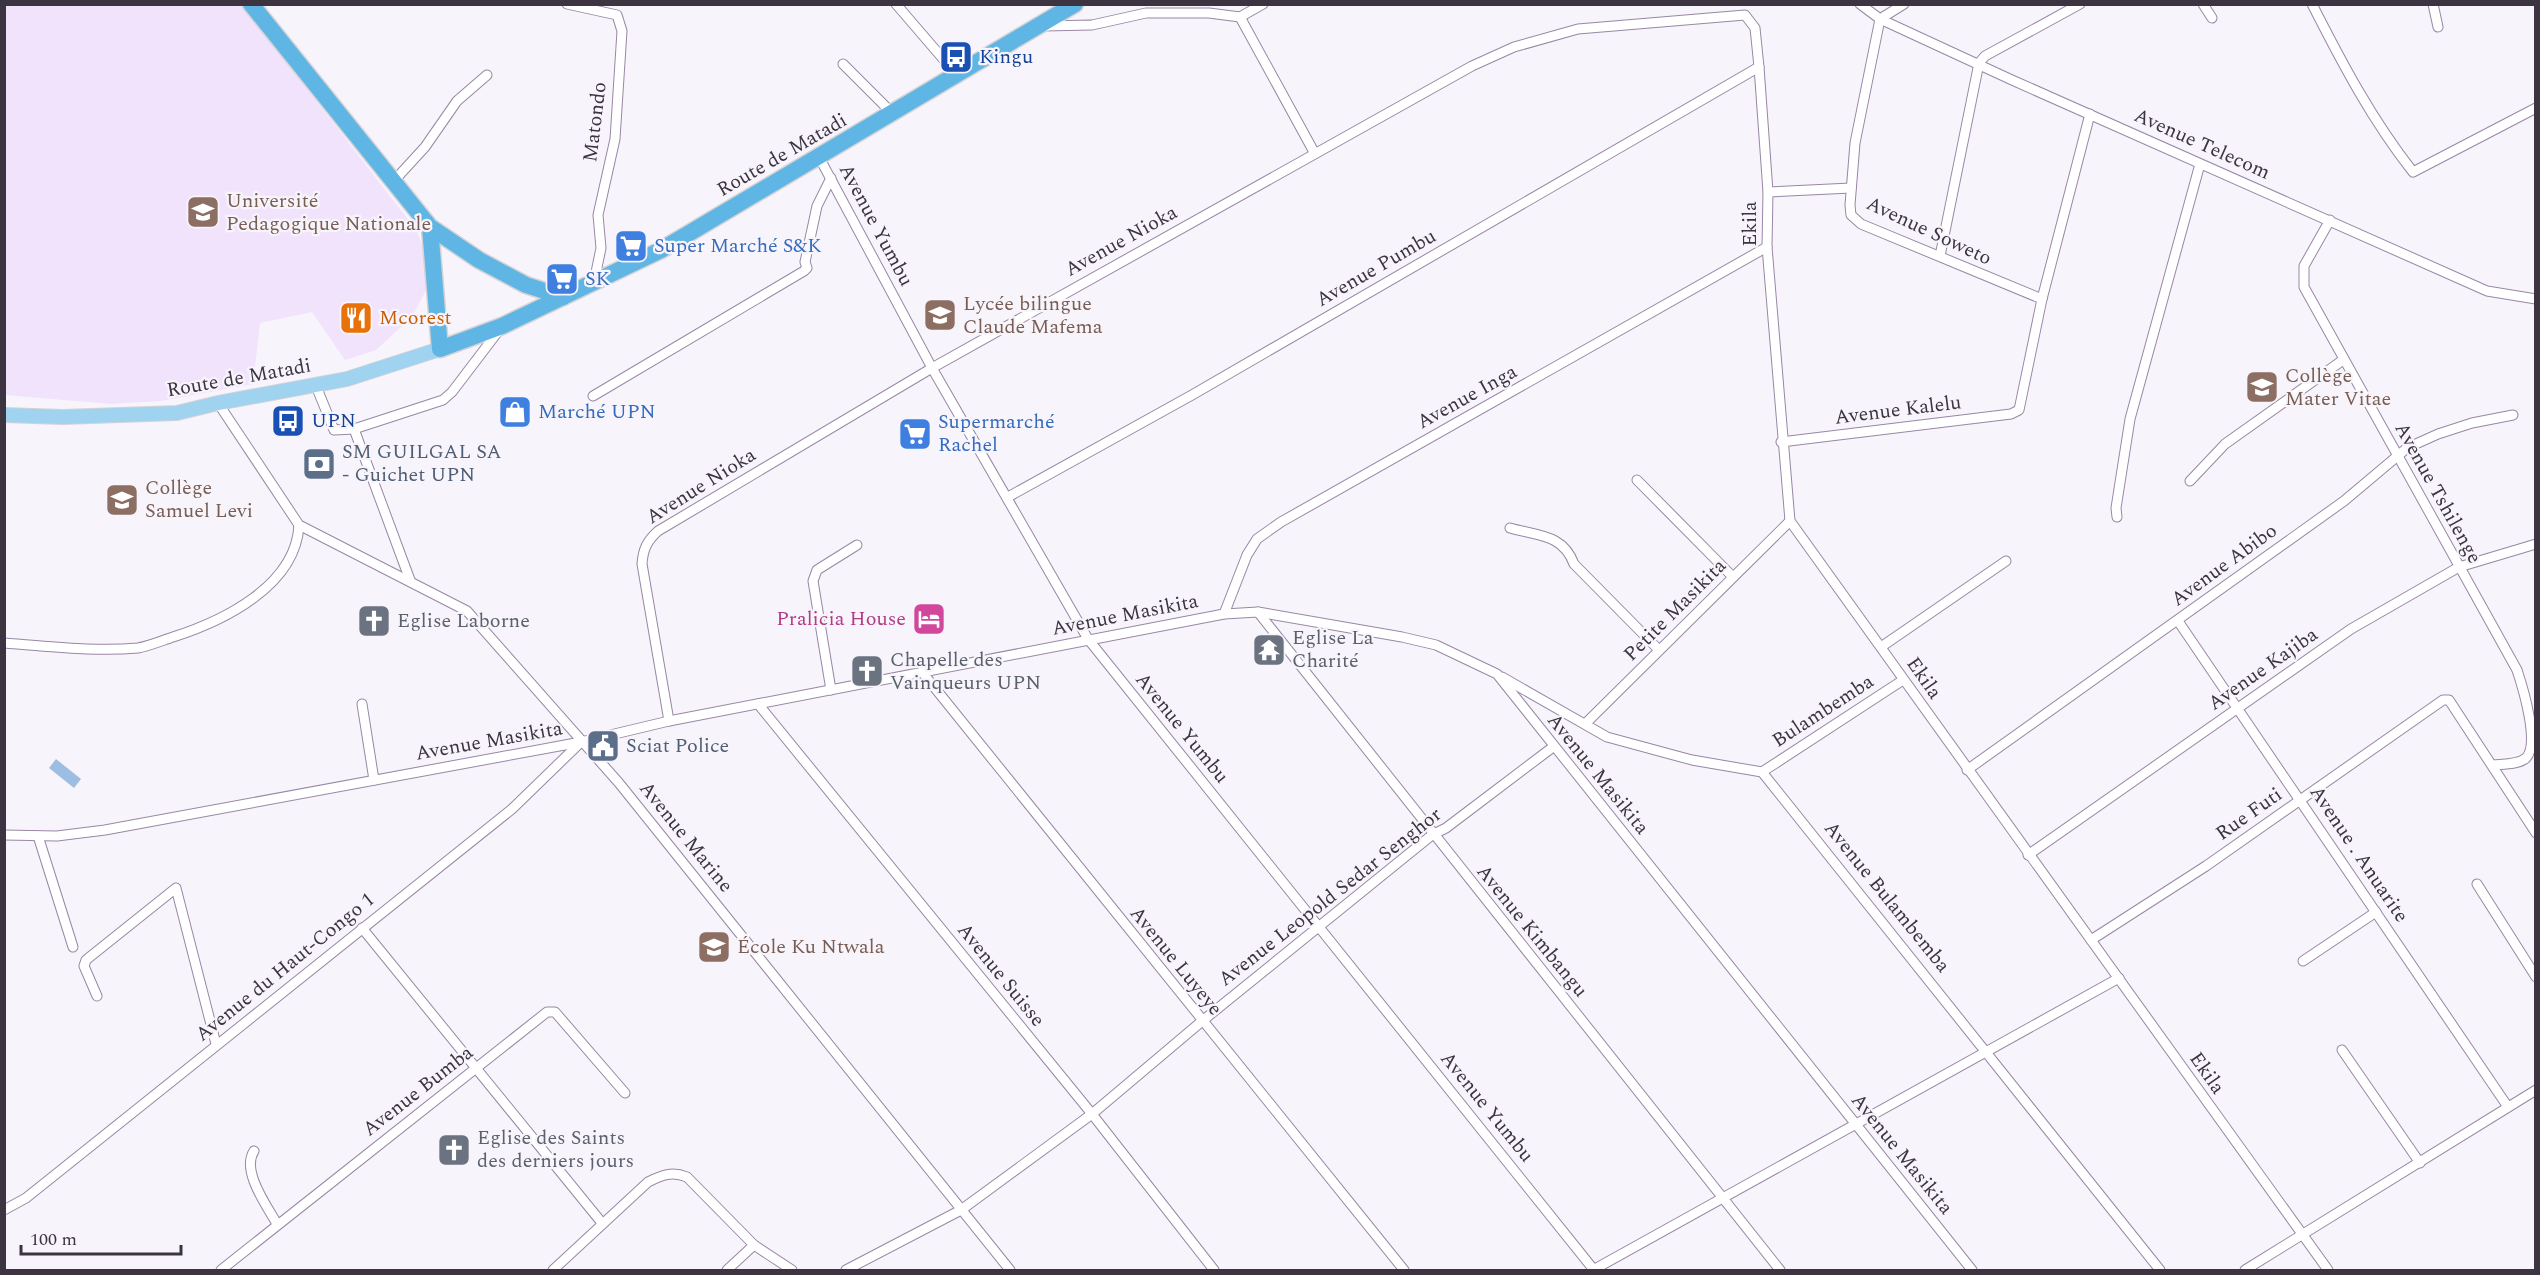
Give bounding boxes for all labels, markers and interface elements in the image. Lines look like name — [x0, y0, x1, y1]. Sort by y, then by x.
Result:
bus stop icon: Kingu — [938, 39, 974, 75]
place label: Kingu — [979, 42, 1033, 72]
street label: Matondo — [575, 80, 615, 164]
street label: Avenue Telecom — [2129, 101, 2275, 187]
street label: Route de Matadi — [711, 105, 853, 205]
street label: Avenue Yumbu — [831, 158, 921, 292]
place label: Université Pedagogique Nationale — [226, 186, 431, 239]
street label: Avenue Soweto — [1861, 189, 1997, 273]
school or university icon: Université Pedagogique Nationale — [185, 194, 221, 230]
street label: Avenue Nioka — [1059, 198, 1183, 284]
street label: Ekila — [1735, 201, 1765, 247]
street label: Avenue Pumbu — [1310, 221, 1442, 315]
supermarket icon: Super Marché S&K — [613, 228, 649, 264]
place label: Super Marché S&K — [654, 231, 822, 261]
supermarket icon: SK — [544, 261, 580, 297]
place label: SK — [585, 264, 611, 294]
place label: Lycée bilingue Claude Mafema — [963, 289, 1103, 342]
school or university icon: Lycée bilingue Claude Mafema — [922, 297, 958, 333]
restaurant icon: Mcorest — [338, 300, 374, 336]
place label: Mcorest — [379, 303, 452, 333]
street label: Route de Matadi — [164, 351, 314, 405]
street label: Avenue Inga — [1411, 357, 1523, 437]
place label: Collège Mater Vitae — [2285, 361, 2391, 414]
school or university icon: Collège Mater Vitae — [2244, 369, 2280, 405]
street label: Avenue Kalelu — [1833, 387, 1963, 433]
shop icon: Marché UPN — [497, 394, 533, 430]
place label: Marché UPN — [538, 397, 656, 427]
bus stop icon: UPN — [270, 403, 306, 439]
place label: UPN — [311, 406, 356, 436]
place label: Supermarché Rachel — [938, 407, 1055, 460]
supermarket icon: Supermarché Rachel — [897, 416, 933, 452]
street label: Avenue Tshilenge — [2387, 417, 2489, 569]
place label: SM GUILGAL SA - Guichet UPN — [342, 437, 502, 490]
street label: Avenue Nioka — [640, 440, 762, 532]
bank icon: SM GUILGAL SA - Guichet UPN — [301, 446, 337, 482]
place label: Collège Samuel Levi — [145, 473, 253, 526]
school or university icon: Collège Samuel Levi — [104, 482, 140, 518]
street label: Avenue Abibo — [2165, 516, 2283, 614]
street label: Petite Masikita — [1617, 552, 1733, 668]
street label: Avenue Masikita — [1049, 586, 1201, 644]
hotel icon: Pralicia House — [911, 601, 947, 637]
church icon: Eglise Laborne — [356, 603, 392, 639]
place label: Pralicia House — [776, 604, 906, 634]
place label: Eglise Laborne — [397, 606, 530, 636]
street label: Avenue Kajiba — [2202, 620, 2324, 718]
place label: Eglise La Charité — [1292, 623, 1374, 676]
temple icon: Eglise La Charité — [1251, 632, 1287, 668]
place label: Chapelle des Vainqueurs UPN — [890, 645, 1041, 698]
street label: Ekila — [1899, 651, 1950, 706]
church icon: Chapelle des Vainqueurs UPN — [849, 653, 885, 689]
street label: Avenue Yumbu — [1128, 666, 1236, 790]
street label: Bulambemba — [1766, 667, 1880, 755]
street label: Avenue Masikita — [1540, 707, 1657, 841]
street label: Avenue Masikita — [413, 713, 565, 769]
public building icon: Sciat Police — [585, 728, 621, 764]
place label: Sciat Police — [626, 731, 729, 761]
street label: Avenue Marine — [632, 775, 740, 899]
street label: Avenue . Anuarite — [2302, 779, 2416, 929]
street label: Rue Futi — [2209, 780, 2289, 848]
street label: Avenue Leopold Sedar Senghor — [1212, 800, 1448, 994]
street label: Avenue Bulambemba — [1816, 815, 1958, 979]
street label: Avenue Kimbangu — [1469, 858, 1595, 1004]
street label: Avenue du Haut-Congo 1 — [189, 885, 381, 1049]
street label: Avenue Luyeye — [1122, 900, 1230, 1022]
street label: Avenue Suisse — [950, 917, 1052, 1033]
school or university icon: École Ku Ntwala — [696, 929, 732, 965]
place label: École Ku Ntwala — [737, 932, 885, 962]
street label: Avenue Bumba — [356, 1038, 480, 1144]
street label: Avenue Yumbu — [1433, 1045, 1541, 1169]
street label: Ekila — [2182, 1046, 2233, 1101]
street label: Avenue Masikita — [1844, 1087, 1961, 1221]
place label: Eglise des Saints des derniers jours — [477, 1123, 634, 1176]
church icon: Eglise des Saints des derniers jours — [436, 1132, 472, 1168]
scale bar — [21, 1218, 182, 1256]
text: 100 m — [30, 1226, 77, 1253]

